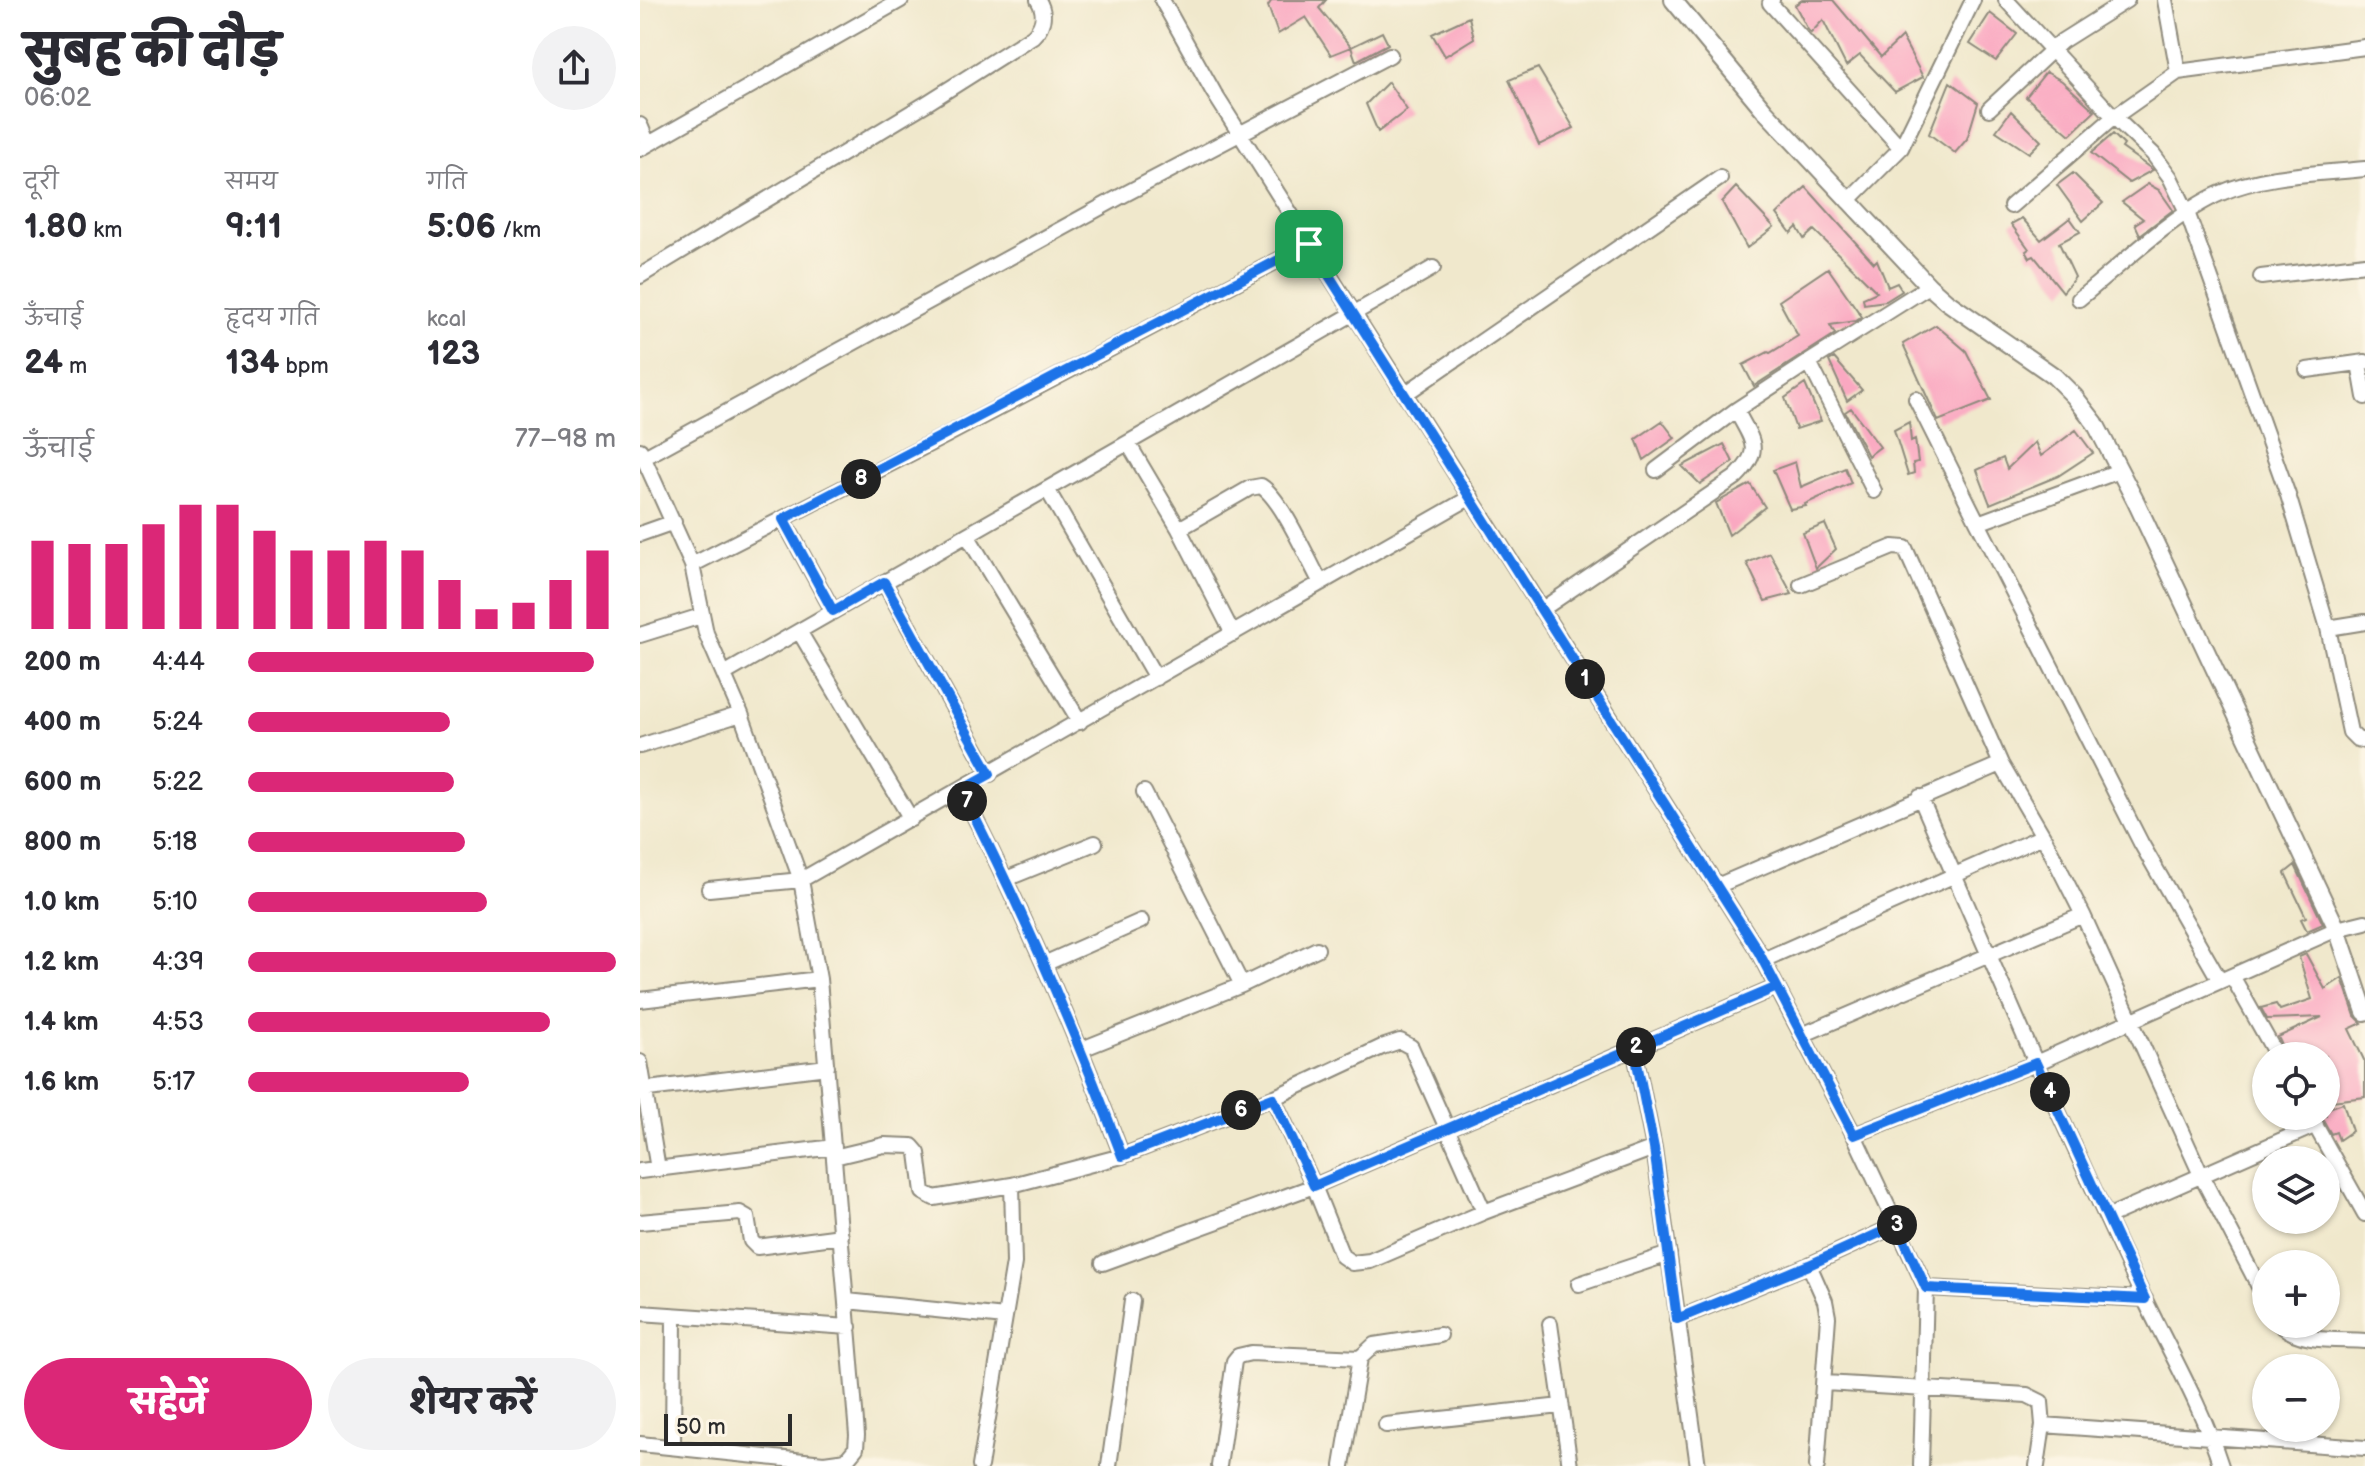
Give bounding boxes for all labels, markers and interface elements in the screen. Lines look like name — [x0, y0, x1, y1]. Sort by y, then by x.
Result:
text: सुबह की दौड़ — [24, 26, 280, 79]
button: share — [532, 26, 616, 110]
text: 06:02 — [24, 83, 91, 114]
text: दूरी — [24, 169, 59, 196]
text: समय — [225, 169, 278, 196]
text: गति — [427, 169, 467, 196]
text: 1.80 — [24, 206, 87, 247]
text: 9:11 — [225, 206, 282, 247]
text: 5:06 — [427, 206, 496, 247]
pin — [1275, 210, 1343, 278]
text: km — [87, 217, 122, 244]
text: /km — [496, 217, 541, 244]
icon: arrive — [1287, 222, 1331, 266]
text: ऊँचाई — [24, 305, 83, 332]
text: हृदय गति — [225, 305, 319, 332]
text: kcal — [427, 306, 466, 333]
text: 123 — [427, 333, 480, 374]
text: 24 — [24, 342, 63, 383]
text: 134 — [225, 342, 280, 383]
text: m — [63, 353, 87, 380]
text: bpm — [280, 353, 329, 380]
text: 77–98 m — [515, 424, 616, 455]
text: ऊँचाई — [24, 434, 94, 465]
pin: 8 — [841, 459, 881, 499]
text: 8 — [854, 465, 868, 492]
text: 200 m — [24, 647, 101, 678]
text: 4:44 — [152, 647, 205, 678]
pin: 1 — [1565, 659, 1605, 699]
text: 1 — [1580, 665, 1590, 692]
text: 400 m — [24, 707, 101, 738]
text: 5:24 — [152, 707, 203, 738]
text: 600 m — [24, 767, 101, 798]
text: 5:22 — [152, 767, 203, 798]
pin: 7 — [947, 781, 987, 821]
text: 7 — [961, 787, 973, 814]
text: 800 m — [24, 827, 101, 858]
text: 5:18 — [152, 827, 197, 858]
text: 1.0 km — [24, 887, 100, 918]
text: 5:10 — [152, 887, 198, 918]
text: 1.2 km — [24, 947, 99, 978]
text: 4:39 — [152, 947, 204, 978]
text: 1.4 km — [24, 1007, 99, 1038]
text: 4:53 — [152, 1007, 204, 1038]
pin: 2 — [1616, 1027, 1656, 1067]
text: 2 — [1629, 1033, 1643, 1060]
map controls — [2252, 1042, 2340, 1442]
button: locate — [2252, 1042, 2340, 1130]
text: 1.6 km — [24, 1067, 99, 1098]
text: 5:17 — [152, 1067, 195, 1098]
pin: 4 — [2030, 1072, 2070, 1112]
text: 4 — [2044, 1078, 2056, 1105]
pin: 6 — [1221, 1090, 1261, 1130]
text: 6 — [1234, 1096, 1248, 1123]
button: layers — [2252, 1146, 2340, 1234]
pin: 3 — [1877, 1205, 1917, 1245]
text: 3 — [1891, 1211, 1903, 1238]
button: + — [2252, 1250, 2340, 1338]
button: − — [2252, 1354, 2340, 1442]
button: सहेजें — [24, 1358, 312, 1450]
button: शेयर करें — [328, 1358, 616, 1450]
scale bar — [664, 1410, 792, 1446]
text: 50 m — [676, 1414, 726, 1441]

